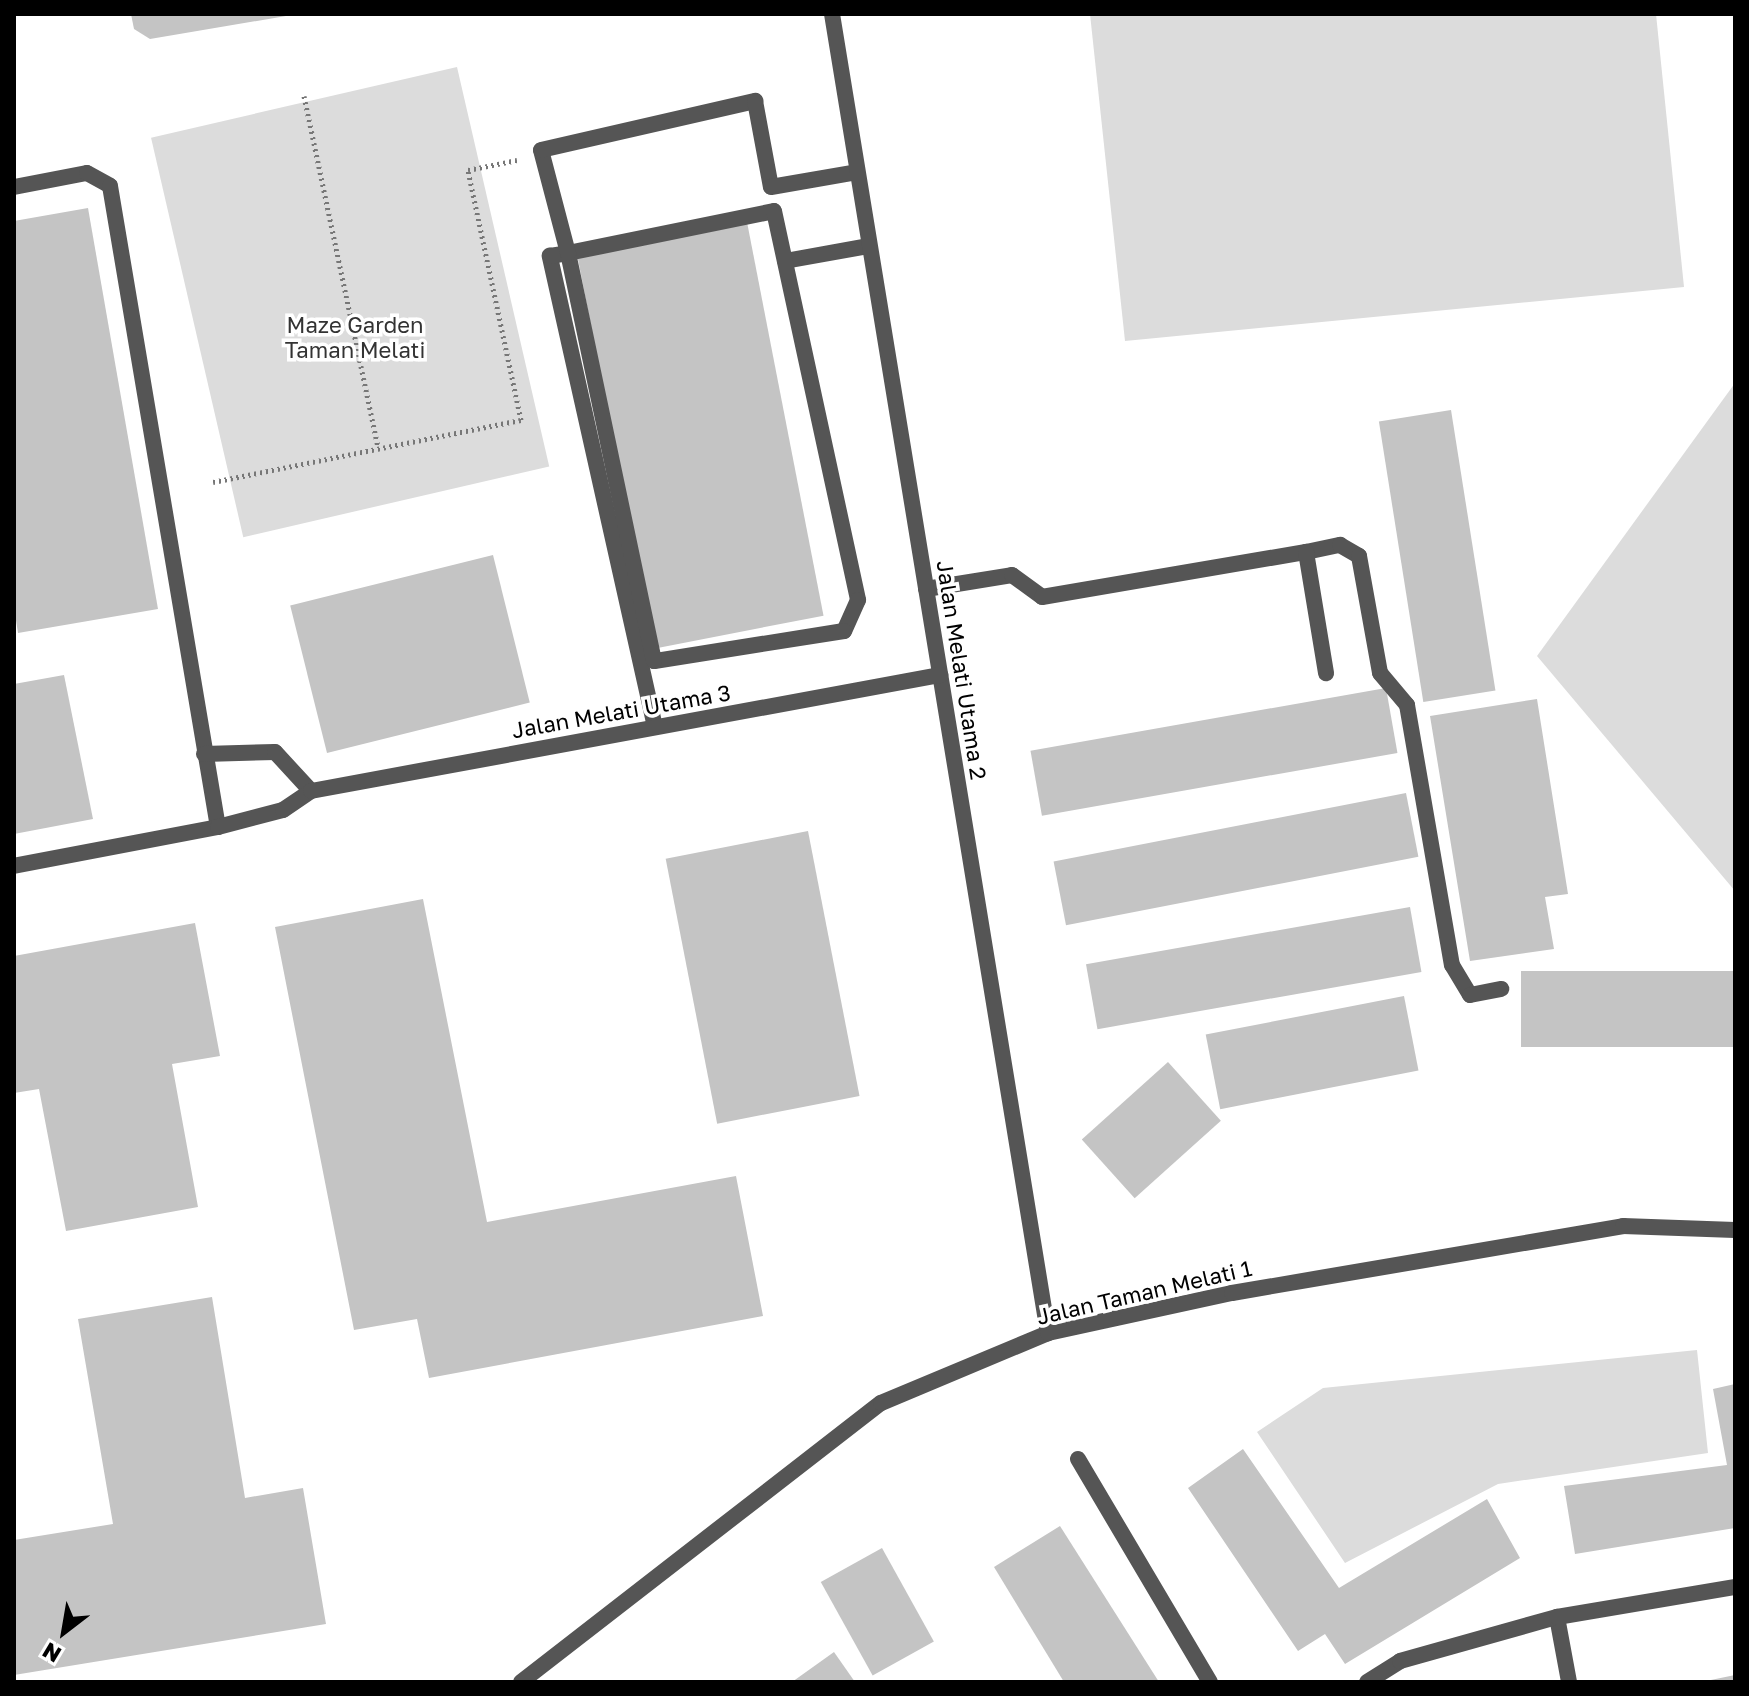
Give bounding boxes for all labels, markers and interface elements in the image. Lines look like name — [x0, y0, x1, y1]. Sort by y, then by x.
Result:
park label: Maze Garden Taman Melati — [285, 311, 425, 362]
street label: Jalan Melati Utama 2 — [932, 558, 992, 782]
street label: Jalan Melati Utama 3 — [509, 679, 733, 743]
street label: Jalan Taman Melati 1 — [1034, 1254, 1254, 1330]
north arrow — [24, 1592, 104, 1672]
text: N — [37, 1637, 66, 1669]

